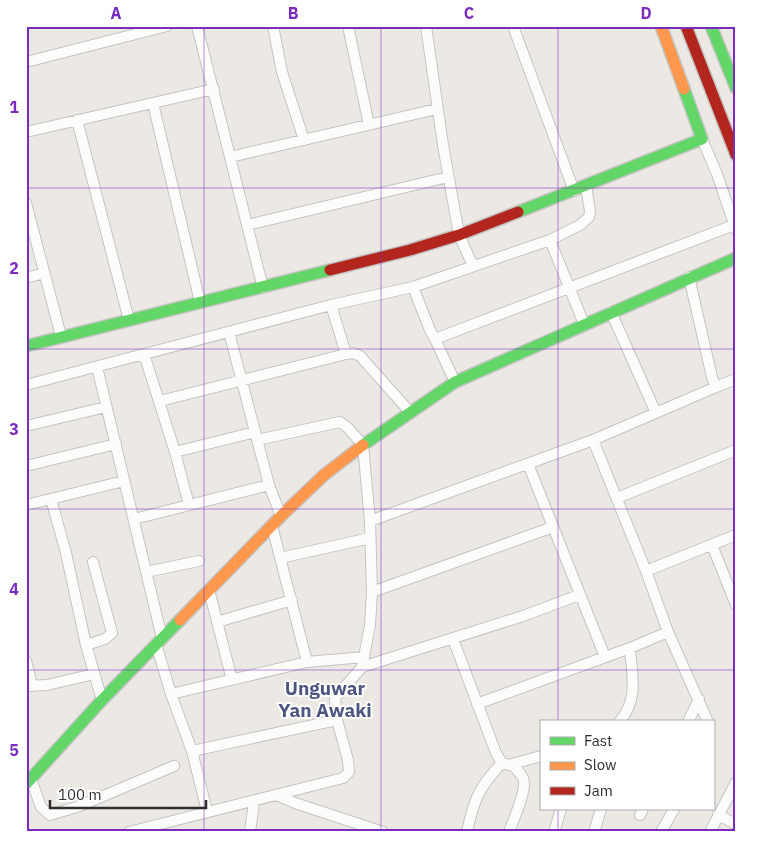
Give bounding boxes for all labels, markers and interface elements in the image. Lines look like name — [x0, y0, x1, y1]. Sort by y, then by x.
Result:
text: A — [111, 3, 122, 23]
text: B — [288, 3, 299, 23]
text: C — [464, 3, 474, 23]
text: D — [640, 3, 652, 23]
text: 1 — [9, 97, 19, 117]
text: 2 — [9, 258, 19, 278]
text: 3 — [9, 419, 19, 439]
text: 4 — [9, 579, 19, 599]
district label: Unguwar Yan Awaki — [278, 676, 372, 722]
legend — [540, 720, 714, 810]
text: Fast — [584, 731, 612, 750]
text: 5 — [9, 740, 19, 760]
text: Slow — [584, 755, 617, 774]
scale bar — [50, 778, 206, 810]
text: Jam — [584, 781, 613, 800]
text: 100 m — [58, 785, 102, 804]

